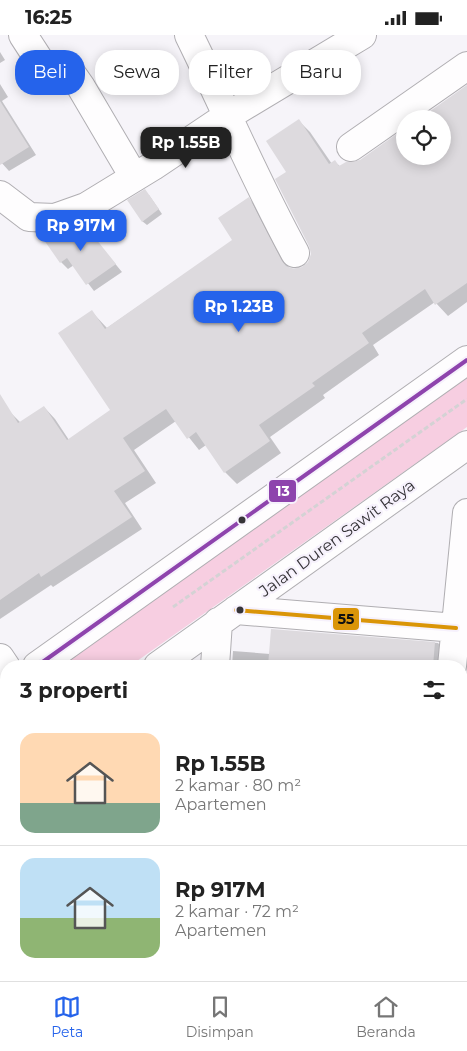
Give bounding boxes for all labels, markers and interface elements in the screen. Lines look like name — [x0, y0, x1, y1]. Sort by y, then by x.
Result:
text: 16:25 — [25, 6, 72, 29]
chip: Beli — [15, 50, 85, 95]
chip: Sewa — [95, 50, 179, 95]
chip: Filter — [189, 50, 271, 95]
chip: Baru — [281, 50, 361, 95]
map controls — [396, 110, 451, 165]
button: locate — [396, 110, 451, 165]
pin: Rp 1.55B — [134, 127, 238, 169]
text: Rp 1.55B — [152, 133, 221, 152]
pin: Rp 917M — [35, 209, 127, 252]
text: Rp 917M — [47, 216, 115, 235]
pin: Rp 1.23B — [187, 291, 291, 333]
text: Rp 1.23B — [204, 297, 274, 316]
street label: Jalan Duren Sawit Raya — [255, 475, 418, 601]
line badge: 13 — [268, 479, 297, 503]
text: 13 — [276, 482, 290, 500]
unlabelled marker — [237, 515, 247, 525]
unlabelled marker — [235, 605, 245, 615]
line badge: 55 — [332, 607, 360, 631]
text: 55 — [338, 610, 354, 628]
icon: filters — [420, 676, 448, 704]
text: 3 properti — [20, 678, 128, 703]
text: Rp 1.55B — [175, 751, 266, 776]
icon: home — [60, 753, 120, 813]
text: 2 kamar · 80 m² — [175, 776, 301, 795]
text: Apartemen — [175, 795, 267, 814]
text: Rp 917M — [175, 877, 265, 902]
icon: home — [60, 878, 120, 938]
text: 2 kamar · 72 m² — [175, 902, 299, 921]
text: Apartemen — [175, 921, 267, 940]
tab: Peta — [51, 993, 83, 1041]
tab: Disimpan — [186, 993, 254, 1041]
tab: Beranda — [356, 993, 416, 1041]

